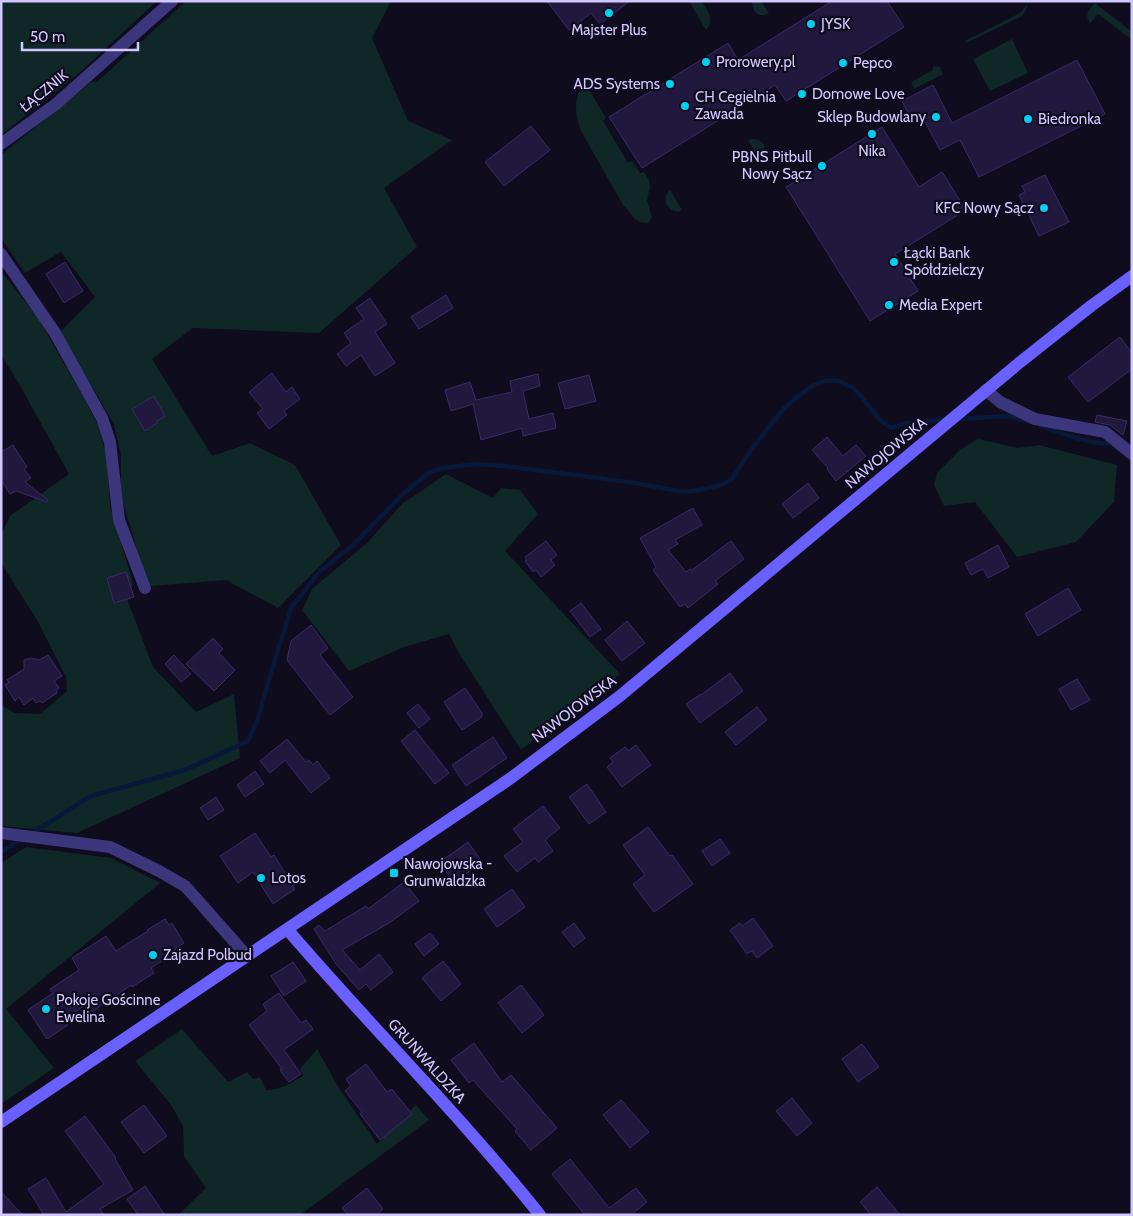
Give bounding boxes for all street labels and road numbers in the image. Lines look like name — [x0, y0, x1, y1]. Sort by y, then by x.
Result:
street label: ŁĄCZNIK — [16, 66, 72, 116]
street label: NAWOJOWSKA — [842, 413, 931, 492]
street label: NAWOJOWSKA — [528, 671, 620, 747]
street label: GRUNWALDZKA — [384, 1015, 470, 1108]

